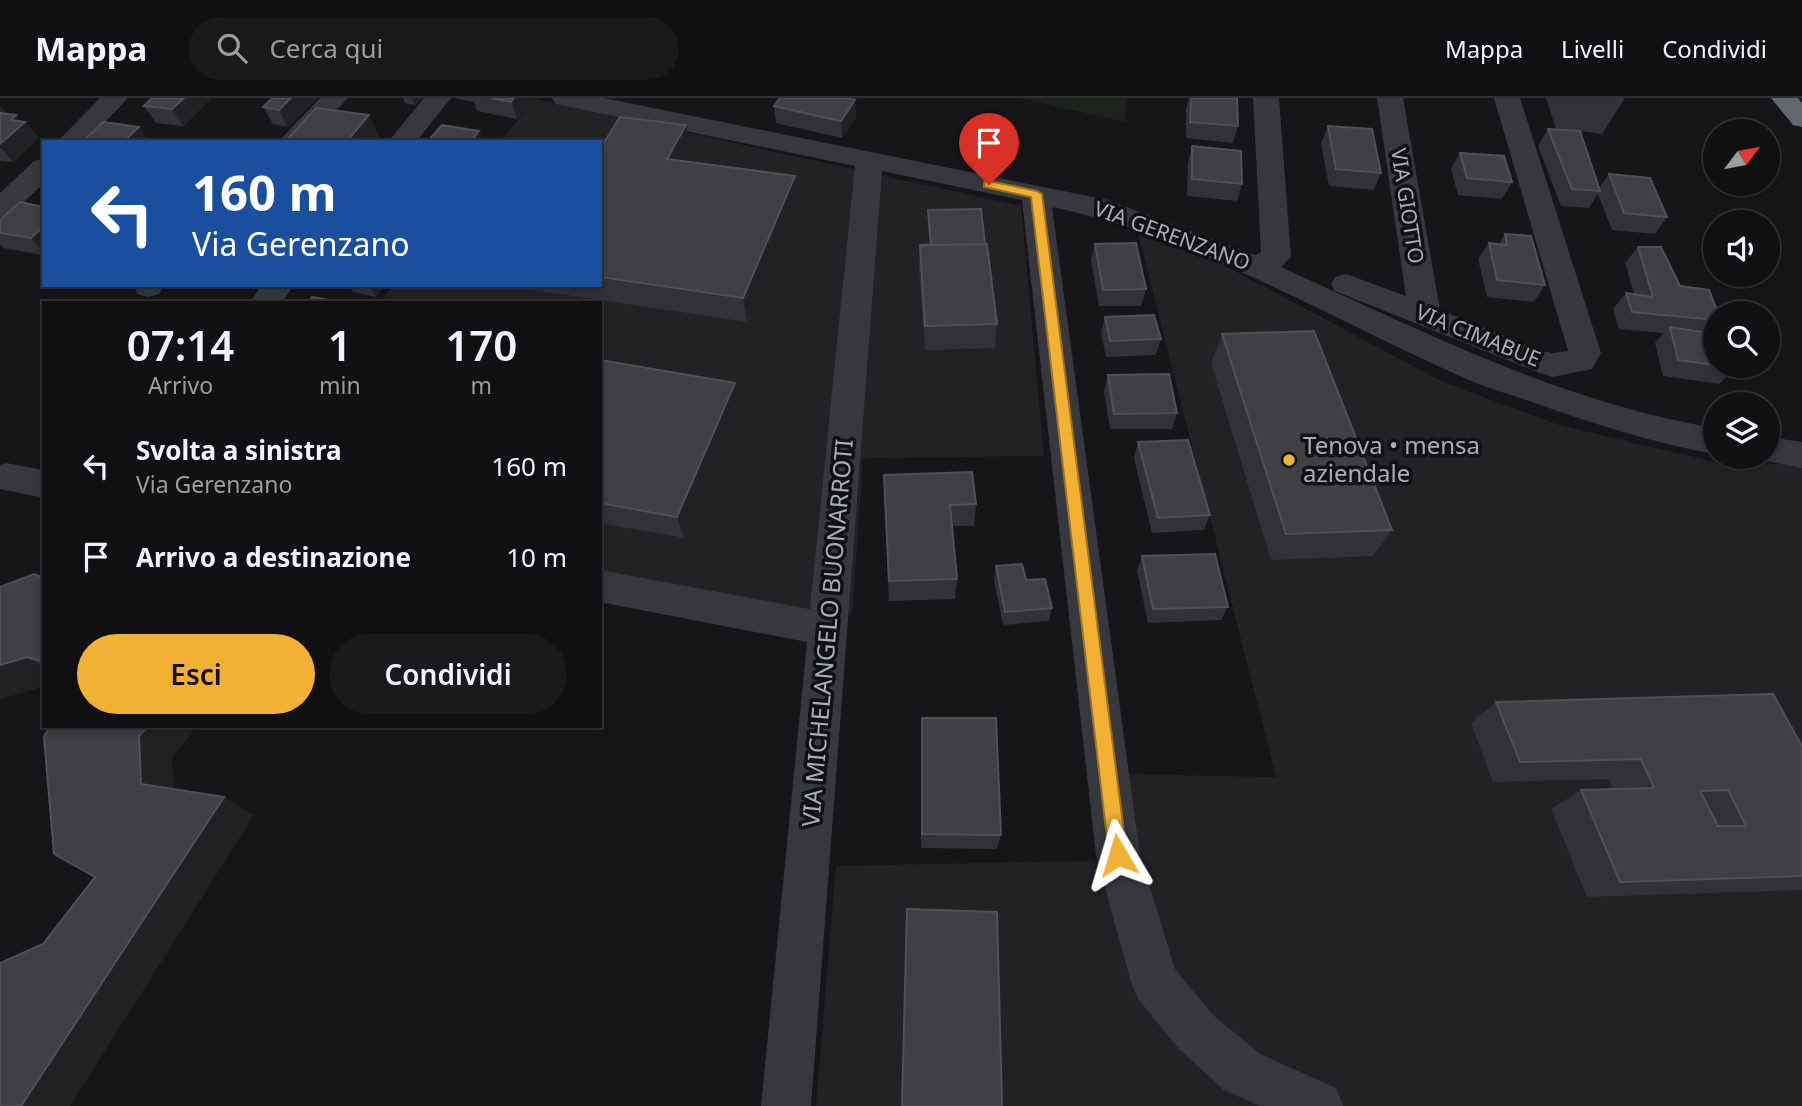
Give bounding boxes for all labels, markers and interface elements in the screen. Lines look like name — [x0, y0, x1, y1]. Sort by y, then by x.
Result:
search box — [189, 17, 679, 80]
text: Mappa — [35, 26, 147, 71]
icon: search — [213, 29, 251, 67]
text: Cerca qui — [269, 30, 383, 66]
text: Mappa — [1445, 32, 1523, 65]
text: Livelli — [1561, 32, 1624, 65]
text: Condividi — [1662, 32, 1767, 65]
pin — [959, 113, 1019, 185]
north arrow — [1703, 119, 1780, 196]
map controls — [1703, 119, 1780, 469]
icon: arrive — [970, 124, 1008, 162]
street label: VIA GIOTTO — [1385, 146, 1431, 266]
text: 160 m — [192, 159, 337, 225]
icon: left — [77, 168, 168, 259]
street label: VIA GERENZANO — [1090, 194, 1254, 276]
button: sound — [1703, 210, 1780, 287]
text: Via Gerenzano — [192, 222, 410, 265]
street label: VIA CIMABUE — [1412, 297, 1545, 373]
button: search — [1703, 301, 1780, 378]
text: 07:14 — [127, 316, 234, 373]
text: 1 — [328, 316, 352, 373]
text: 170 — [445, 316, 517, 373]
text: Arrivo — [148, 369, 213, 401]
text: min — [319, 369, 361, 401]
text: m — [471, 369, 492, 401]
button: layers — [1703, 392, 1780, 469]
place label: Tenova • mensa aziendale — [1303, 428, 1480, 489]
text: Svolta a sinistra — [136, 432, 342, 468]
street label: VIA MICHELANGELO BUONARROTI — [793, 438, 860, 828]
icon: left — [77, 447, 115, 485]
text: 160 m — [491, 448, 567, 484]
marker: Tenova • mensa aziendale — [1281, 452, 1297, 468]
text: Via Gerenzano — [136, 468, 292, 500]
icon: arrive — [77, 538, 115, 576]
text: Arrivo a destinazione — [136, 539, 411, 575]
text: 10 m — [506, 539, 567, 575]
button: Esci — [77, 634, 315, 714]
button: Condividi — [329, 634, 567, 714]
position arrow — [1081, 818, 1155, 892]

